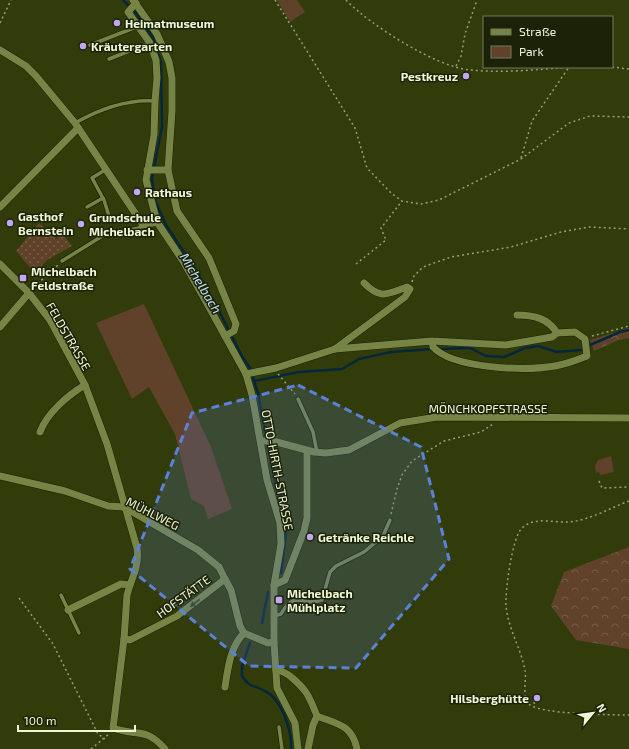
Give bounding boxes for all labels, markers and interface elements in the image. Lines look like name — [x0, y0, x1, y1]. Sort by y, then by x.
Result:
place label: Heimatmuseum — [125, 16, 214, 30]
legend — [483, 16, 613, 68]
marker: Heimatmuseum — [112, 18, 122, 28]
text: Straße — [519, 24, 556, 38]
place label: Kräutergarten — [91, 39, 172, 53]
marker: Kräutergarten — [78, 41, 88, 51]
text: Park — [519, 44, 544, 58]
place label: Pestkreuz — [401, 69, 458, 83]
marker: Pestkreuz — [461, 71, 471, 81]
place label: Rathaus — [145, 185, 192, 199]
marker: Rathaus — [132, 187, 142, 197]
place label: Gasthof Bernstein — [18, 209, 73, 237]
place label: Grundschule Michelbach — [89, 210, 161, 238]
marker: Gasthof Bernstein — [5, 218, 15, 228]
marker: Grundschule Michelbach — [76, 219, 86, 229]
water label: Michelbach — [177, 250, 225, 316]
place label: Michelbach Feldstraße — [31, 264, 97, 292]
marker: Michelbach Feldstraße — [18, 273, 28, 283]
street label: FELDSTRASSE — [44, 300, 94, 373]
street label: MÖNCHKOPFSTRASSE — [428, 401, 548, 415]
street label: OTTO-HIRTH-STRASSE — [259, 409, 297, 532]
street label: MÜHLWEG — [124, 494, 182, 532]
place label: Getränke Reichle — [318, 530, 414, 544]
marker: Getränke Reichle — [305, 532, 315, 542]
street label: HOFSTÄTTE — [153, 572, 213, 620]
place label: Michelbach Mühlplatz — [287, 586, 353, 614]
marker: Michelbach Mühlplatz — [274, 595, 284, 605]
one-way arrow — [189, 598, 200, 607]
place label: Hilsberghütte — [450, 691, 529, 705]
marker: Hilsberghütte — [532, 693, 542, 703]
north arrow — [573, 693, 613, 733]
text: N — [595, 701, 610, 715]
scale bar — [18, 707, 135, 733]
text: 100 m — [24, 713, 56, 727]

